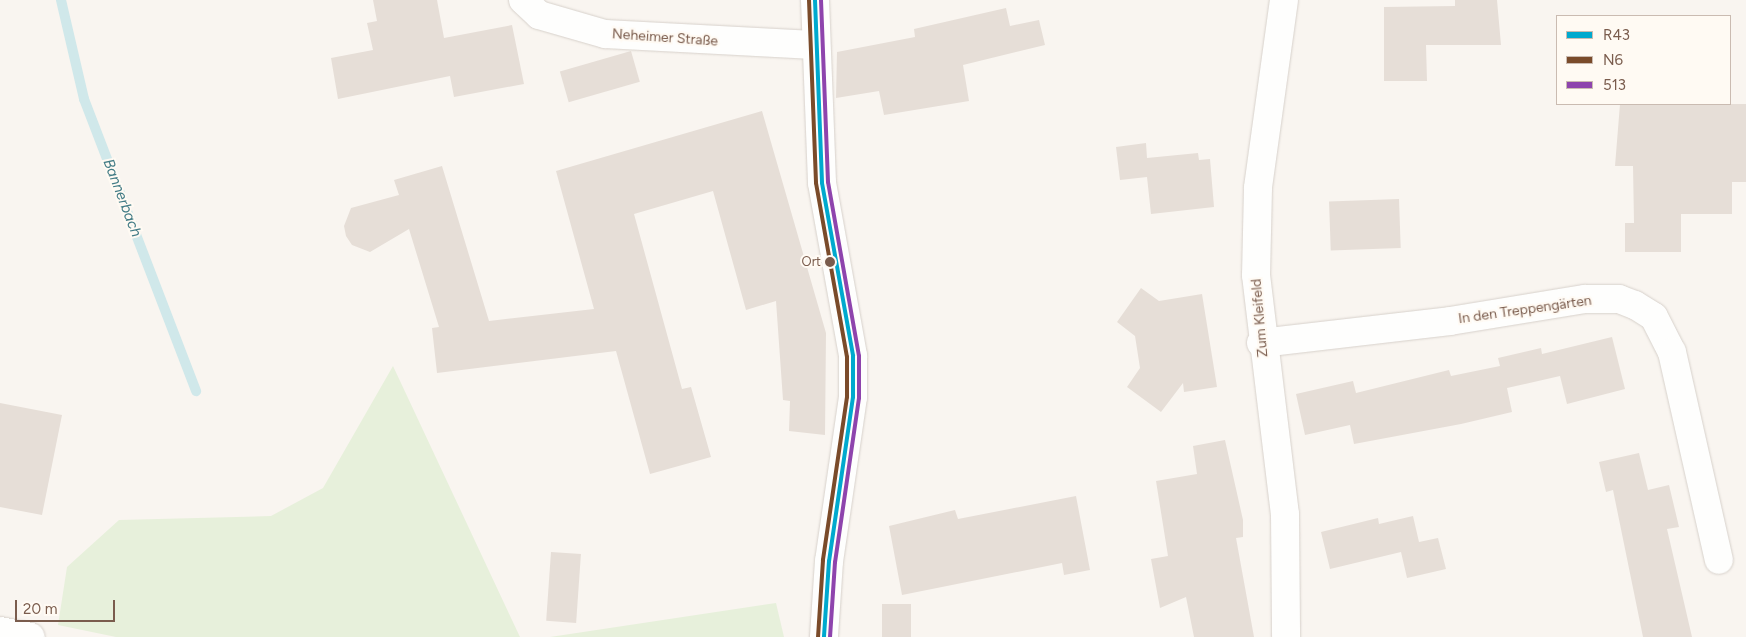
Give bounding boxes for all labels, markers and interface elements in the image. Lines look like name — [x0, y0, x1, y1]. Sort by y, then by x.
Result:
legend — [1556, 15, 1731, 105]
street label: Neheimer Straße — [611, 26, 719, 50]
text: R43 — [1603, 26, 1630, 44]
text: N6 — [1603, 51, 1623, 69]
text: 513 — [1603, 76, 1626, 94]
water label: Bannerbach — [99, 156, 145, 240]
place label: Ort — [802, 254, 821, 270]
marker: Ort — [825, 257, 835, 267]
street label: Zum Kleifeld — [1248, 278, 1272, 358]
street label: In den Treppengärten — [1457, 292, 1593, 328]
scale bar — [18, 590, 118, 622]
text: 20 m — [23, 600, 57, 618]

